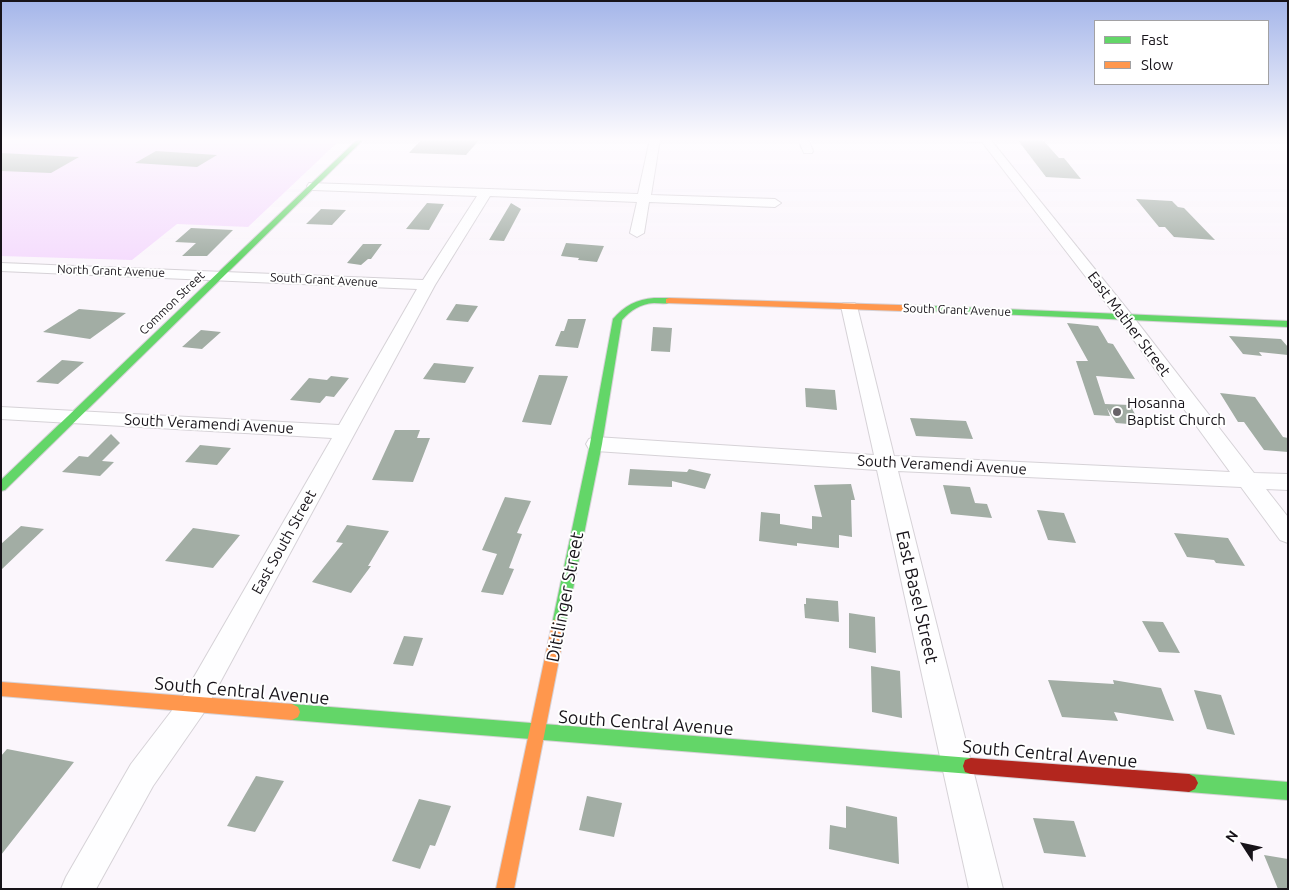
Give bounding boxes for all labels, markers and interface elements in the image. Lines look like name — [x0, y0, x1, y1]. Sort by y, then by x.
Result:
legend — [1094, 20, 1269, 85]
text: Fast — [1141, 31, 1168, 48]
text: Slow — [1141, 56, 1173, 73]
street label: North Grant Avenue — [57, 262, 165, 280]
street label: Common Street — [136, 268, 208, 338]
street label: East Mather Street — [1084, 268, 1174, 380]
street label: South Grant Avenue — [270, 270, 378, 290]
street label: South Grant Avenue — [903, 301, 1011, 319]
place label: Hosanna Baptist Church — [1127, 394, 1226, 429]
marker: Hosanna Baptist Church — [1111, 406, 1123, 418]
street label: South Veramendi Avenue — [124, 411, 294, 437]
street label: South Veramendi Avenue — [857, 452, 1027, 478]
street label: East South Street — [248, 487, 320, 597]
street label: East Basel Street — [891, 528, 943, 666]
street label: Dittlinger Street — [542, 530, 588, 664]
street label: South Central Avenue — [154, 673, 330, 709]
street label: South Central Avenue — [558, 706, 734, 740]
street label: South Central Avenue — [962, 736, 1138, 772]
north arrow — [1219, 820, 1269, 870]
text: N — [1222, 828, 1241, 845]

